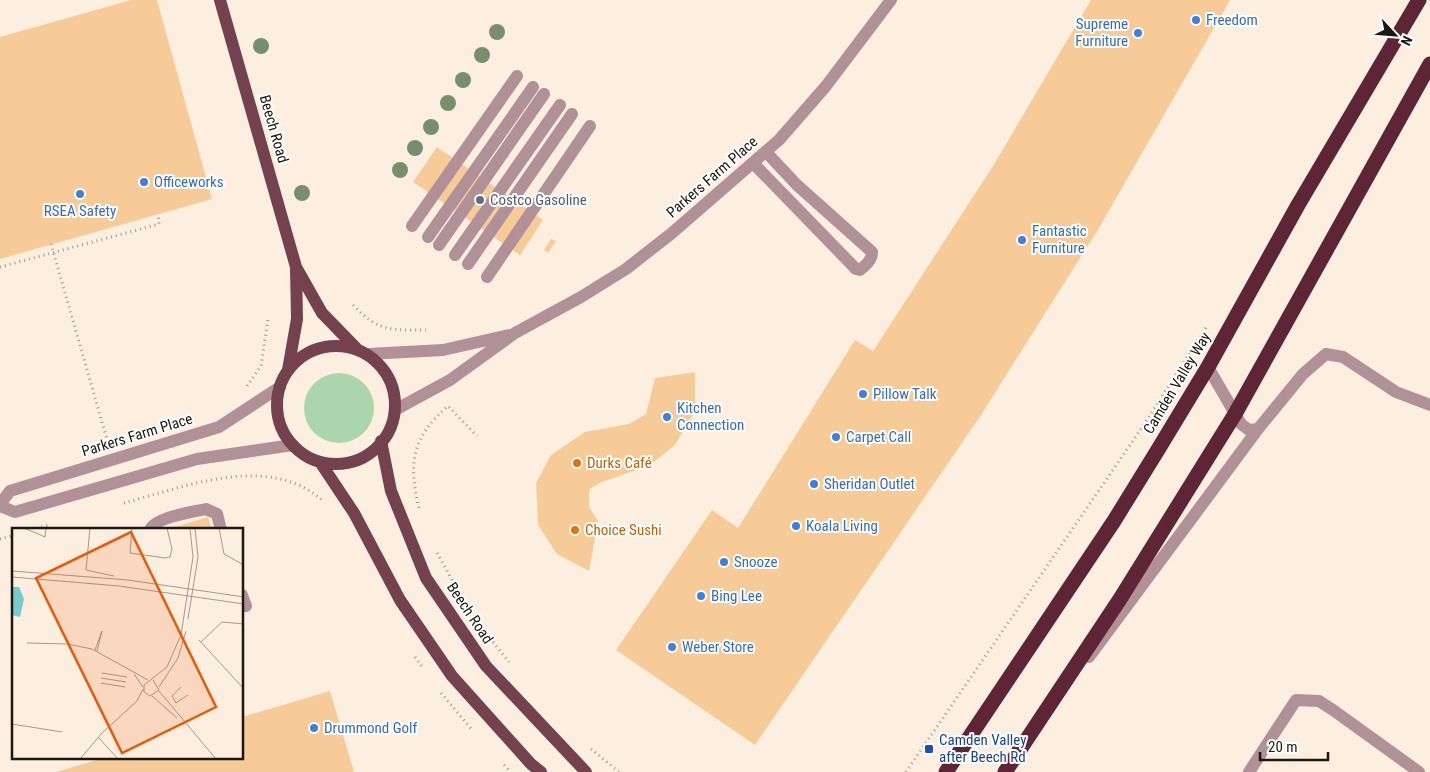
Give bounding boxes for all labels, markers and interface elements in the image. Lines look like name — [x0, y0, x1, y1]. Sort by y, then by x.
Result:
north arrow — [1370, 10, 1420, 60]
place label: Freedom — [1206, 11, 1258, 29]
marker: Freedom — [1190, 14, 1202, 26]
place label: Supreme Furniture — [1075, 15, 1128, 50]
marker: Supreme Furniture — [1132, 27, 1144, 39]
text: N — [1398, 33, 1416, 48]
street label: Beech Road — [256, 93, 292, 165]
street label: Parkers Farm Place — [663, 133, 761, 221]
place label: Officeworks — [154, 173, 224, 191]
marker: Officeworks — [138, 176, 150, 188]
marker: RSEA Safety — [74, 188, 86, 200]
place label: Costco Gasoline — [490, 191, 587, 209]
marker: Costco Gasoline — [474, 194, 486, 206]
place label: RSEA Safety — [44, 202, 116, 220]
place label: Fantastic Furniture — [1032, 222, 1087, 257]
marker: Fantastic Furniture — [1016, 234, 1028, 246]
street label: Camden Valley Way — [1140, 329, 1214, 437]
place label: Pillow Talk — [873, 385, 937, 403]
marker: Pillow Talk — [857, 388, 869, 400]
place label: Kitchen Connection — [677, 399, 744, 434]
street label: Parkers Farm Place — [79, 410, 195, 460]
marker: Kitchen Connection — [661, 411, 673, 423]
place label: Carpet Call — [846, 428, 911, 446]
marker: Carpet Call — [830, 431, 842, 443]
place label: Durks Café — [587, 454, 652, 472]
marker: Durks Café — [571, 457, 583, 469]
place label: Sheridan Outlet — [824, 475, 915, 493]
marker: Sheridan Outlet — [808, 478, 820, 490]
place label: Koala Living — [806, 517, 878, 535]
marker: Koala Living — [790, 520, 802, 532]
place label: Choice Sushi — [585, 521, 662, 539]
marker: Choice Sushi — [569, 524, 581, 536]
inset map — [12, 528, 244, 760]
place label: Snooze — [734, 553, 777, 571]
marker: Snooze — [718, 556, 730, 568]
street label: Beech Road — [443, 579, 497, 647]
place label: Bing Lee — [711, 587, 762, 605]
marker: Bing Lee — [695, 590, 707, 602]
place label: Weber Store — [682, 638, 754, 656]
marker: Weber Store — [666, 641, 678, 653]
place label: Drummond Golf — [324, 719, 417, 737]
marker: Drummond Golf — [308, 722, 320, 734]
scale bar — [1260, 730, 1328, 762]
place label: Camden Valley after Beech Rd — [939, 731, 1027, 766]
text: 20 m — [1268, 738, 1298, 756]
marker: Camden Valley after Beech Rd — [923, 743, 935, 755]

